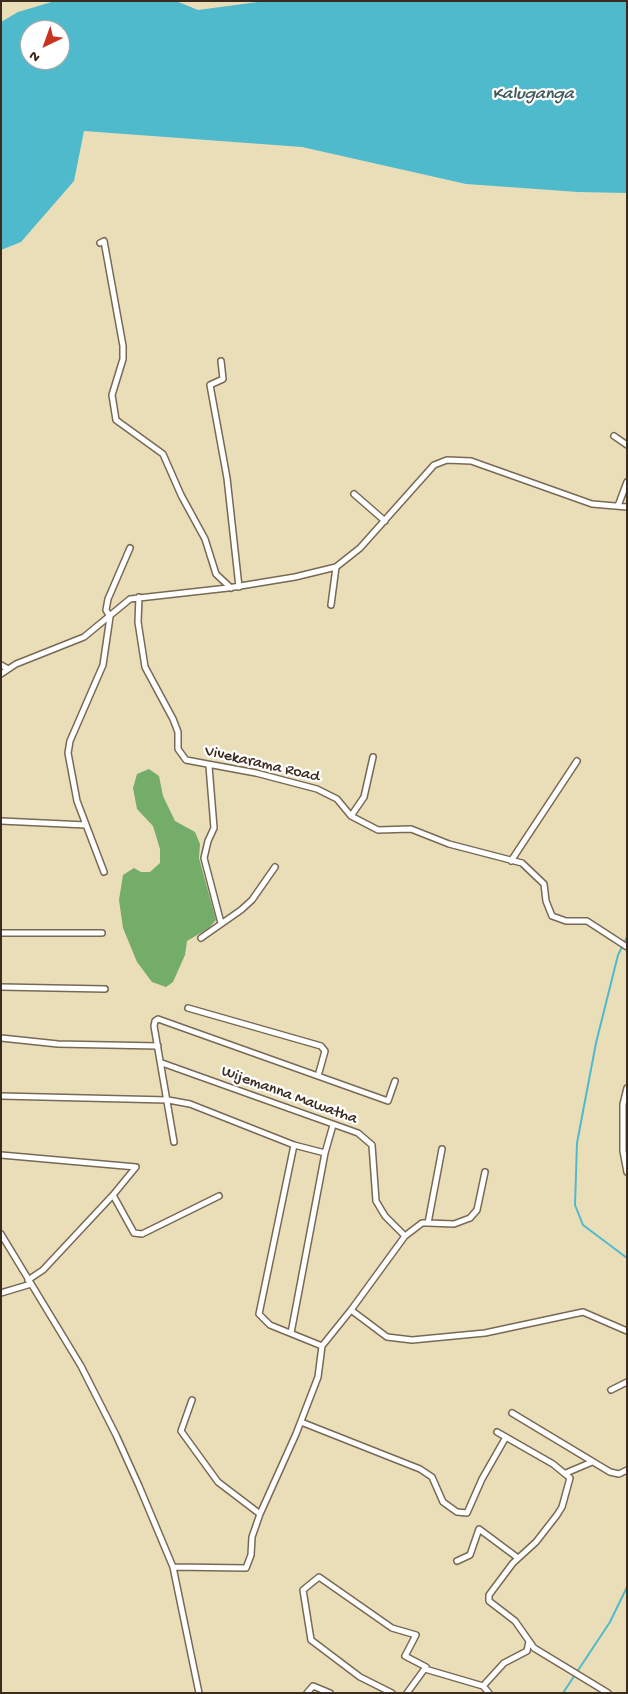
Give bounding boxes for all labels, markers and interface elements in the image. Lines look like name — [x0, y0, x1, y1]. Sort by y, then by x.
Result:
north arrow — [20, 20, 70, 70]
text: N — [26, 46, 44, 65]
water label: Kaluganga — [492, 84, 574, 106]
street label: Vivekarama Road — [203, 742, 321, 788]
street label: Wijemanna Mawatha — [218, 1062, 360, 1130]

